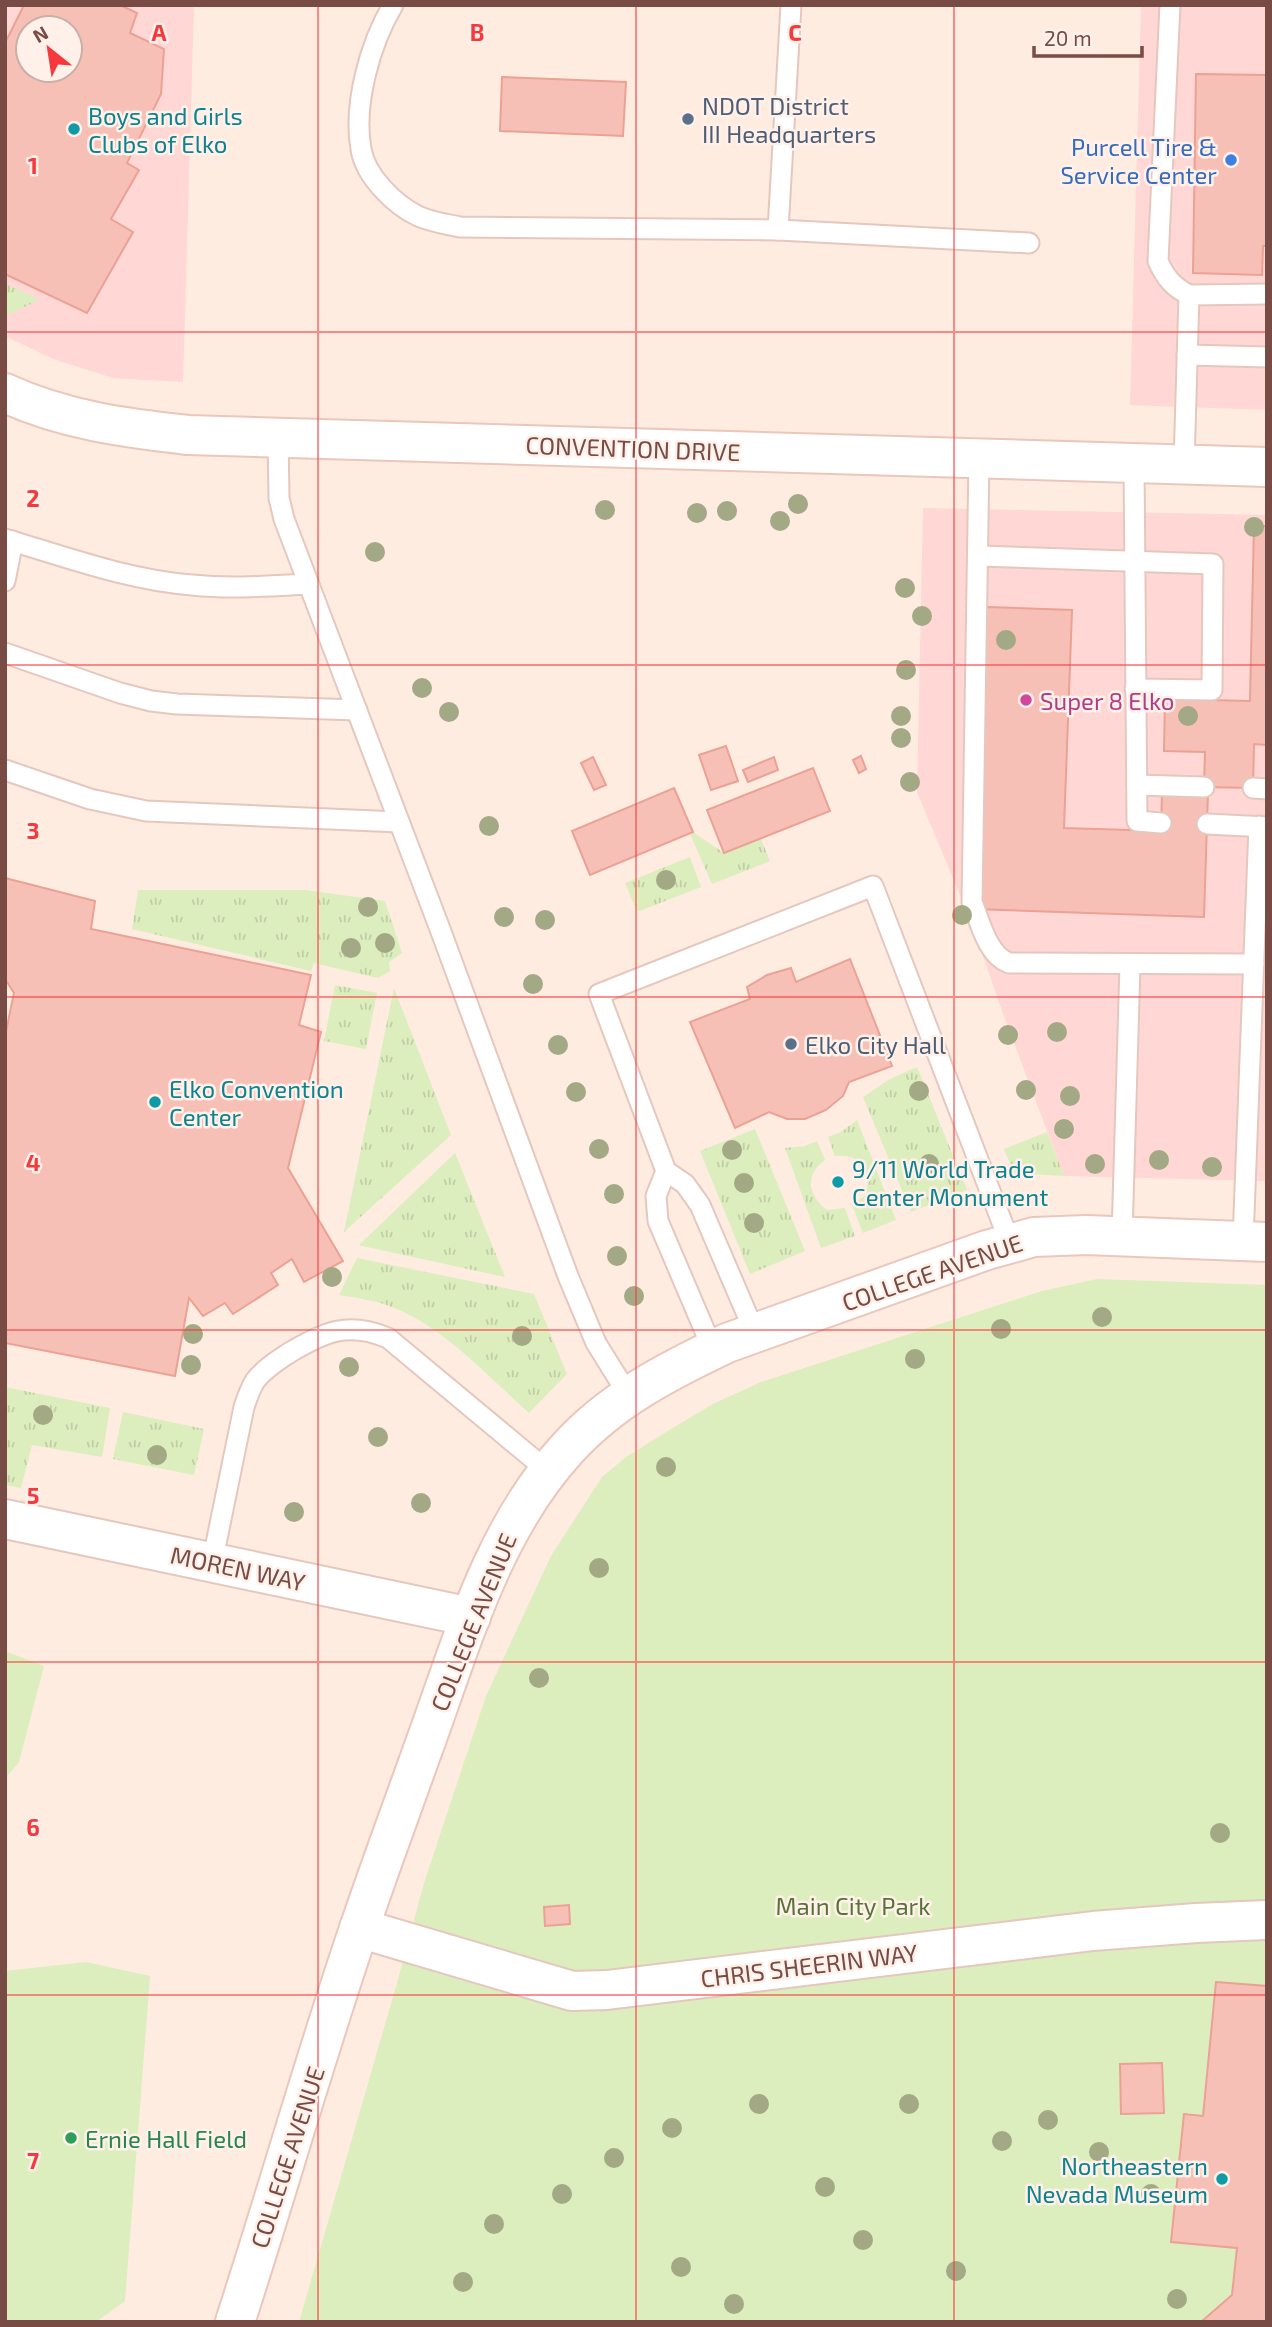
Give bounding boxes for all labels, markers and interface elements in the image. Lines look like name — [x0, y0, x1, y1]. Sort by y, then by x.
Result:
north arrow — [14, 14, 84, 84]
scale bar — [1034, 14, 1142, 58]
text: A — [151, 18, 167, 46]
text: B — [470, 18, 484, 46]
text: C — [788, 18, 802, 46]
text: N — [29, 20, 52, 47]
text: 20 m — [1044, 25, 1092, 50]
place label: NDOT District III Headquarters — [702, 91, 876, 148]
place label: Boys and Girls Clubs of Elko — [88, 101, 243, 158]
marker: NDOT District III Headquarters — [680, 111, 696, 127]
marker: Boys and Girls Clubs of Elko — [66, 121, 82, 137]
place label: Purcell Tire & Service Center — [1060, 132, 1217, 189]
text: 1 — [28, 151, 38, 179]
marker: Purcell Tire & Service Center — [1223, 152, 1239, 168]
street label: CONVENTION DRIVE — [525, 430, 741, 466]
text: 2 — [26, 484, 40, 512]
place label: Super 8 Elko — [1040, 686, 1174, 715]
marker: Super 8 Elko — [1018, 692, 1034, 708]
text: 3 — [26, 816, 40, 844]
place label: Elko City Hall — [805, 1030, 946, 1059]
marker: Elko City Hall — [783, 1036, 799, 1052]
place label: Elko Convention Center — [169, 1074, 344, 1131]
marker: Elko Convention Center — [147, 1094, 163, 1110]
text: 4 — [26, 1148, 40, 1176]
place label: 9/11 World Trade Center Monument — [852, 1154, 1048, 1211]
marker: 9/11 World Trade Center Monument — [830, 1174, 846, 1190]
street label: COLLEGE AVENUE — [838, 1227, 1026, 1317]
text: 5 — [27, 1481, 39, 1509]
street label: COLLEGE AVENUE — [424, 1529, 522, 1715]
street label: MOREN WAY — [168, 1540, 308, 1596]
text: 6 — [26, 1813, 40, 1841]
park label: Main City Park — [776, 1891, 930, 1920]
street label: CHRIS SHEERIN WAY — [699, 1937, 920, 1993]
street label: COLLEGE AVENUE — [244, 2063, 330, 2251]
place label: Ernie Hall Field — [85, 2124, 247, 2153]
marker: Ernie Hall Field — [63, 2130, 79, 2146]
text: 7 — [27, 2146, 39, 2174]
place label: Northeastern Nevada Museum — [1026, 2151, 1208, 2208]
marker: Northeastern Nevada Museum — [1214, 2171, 1230, 2187]

